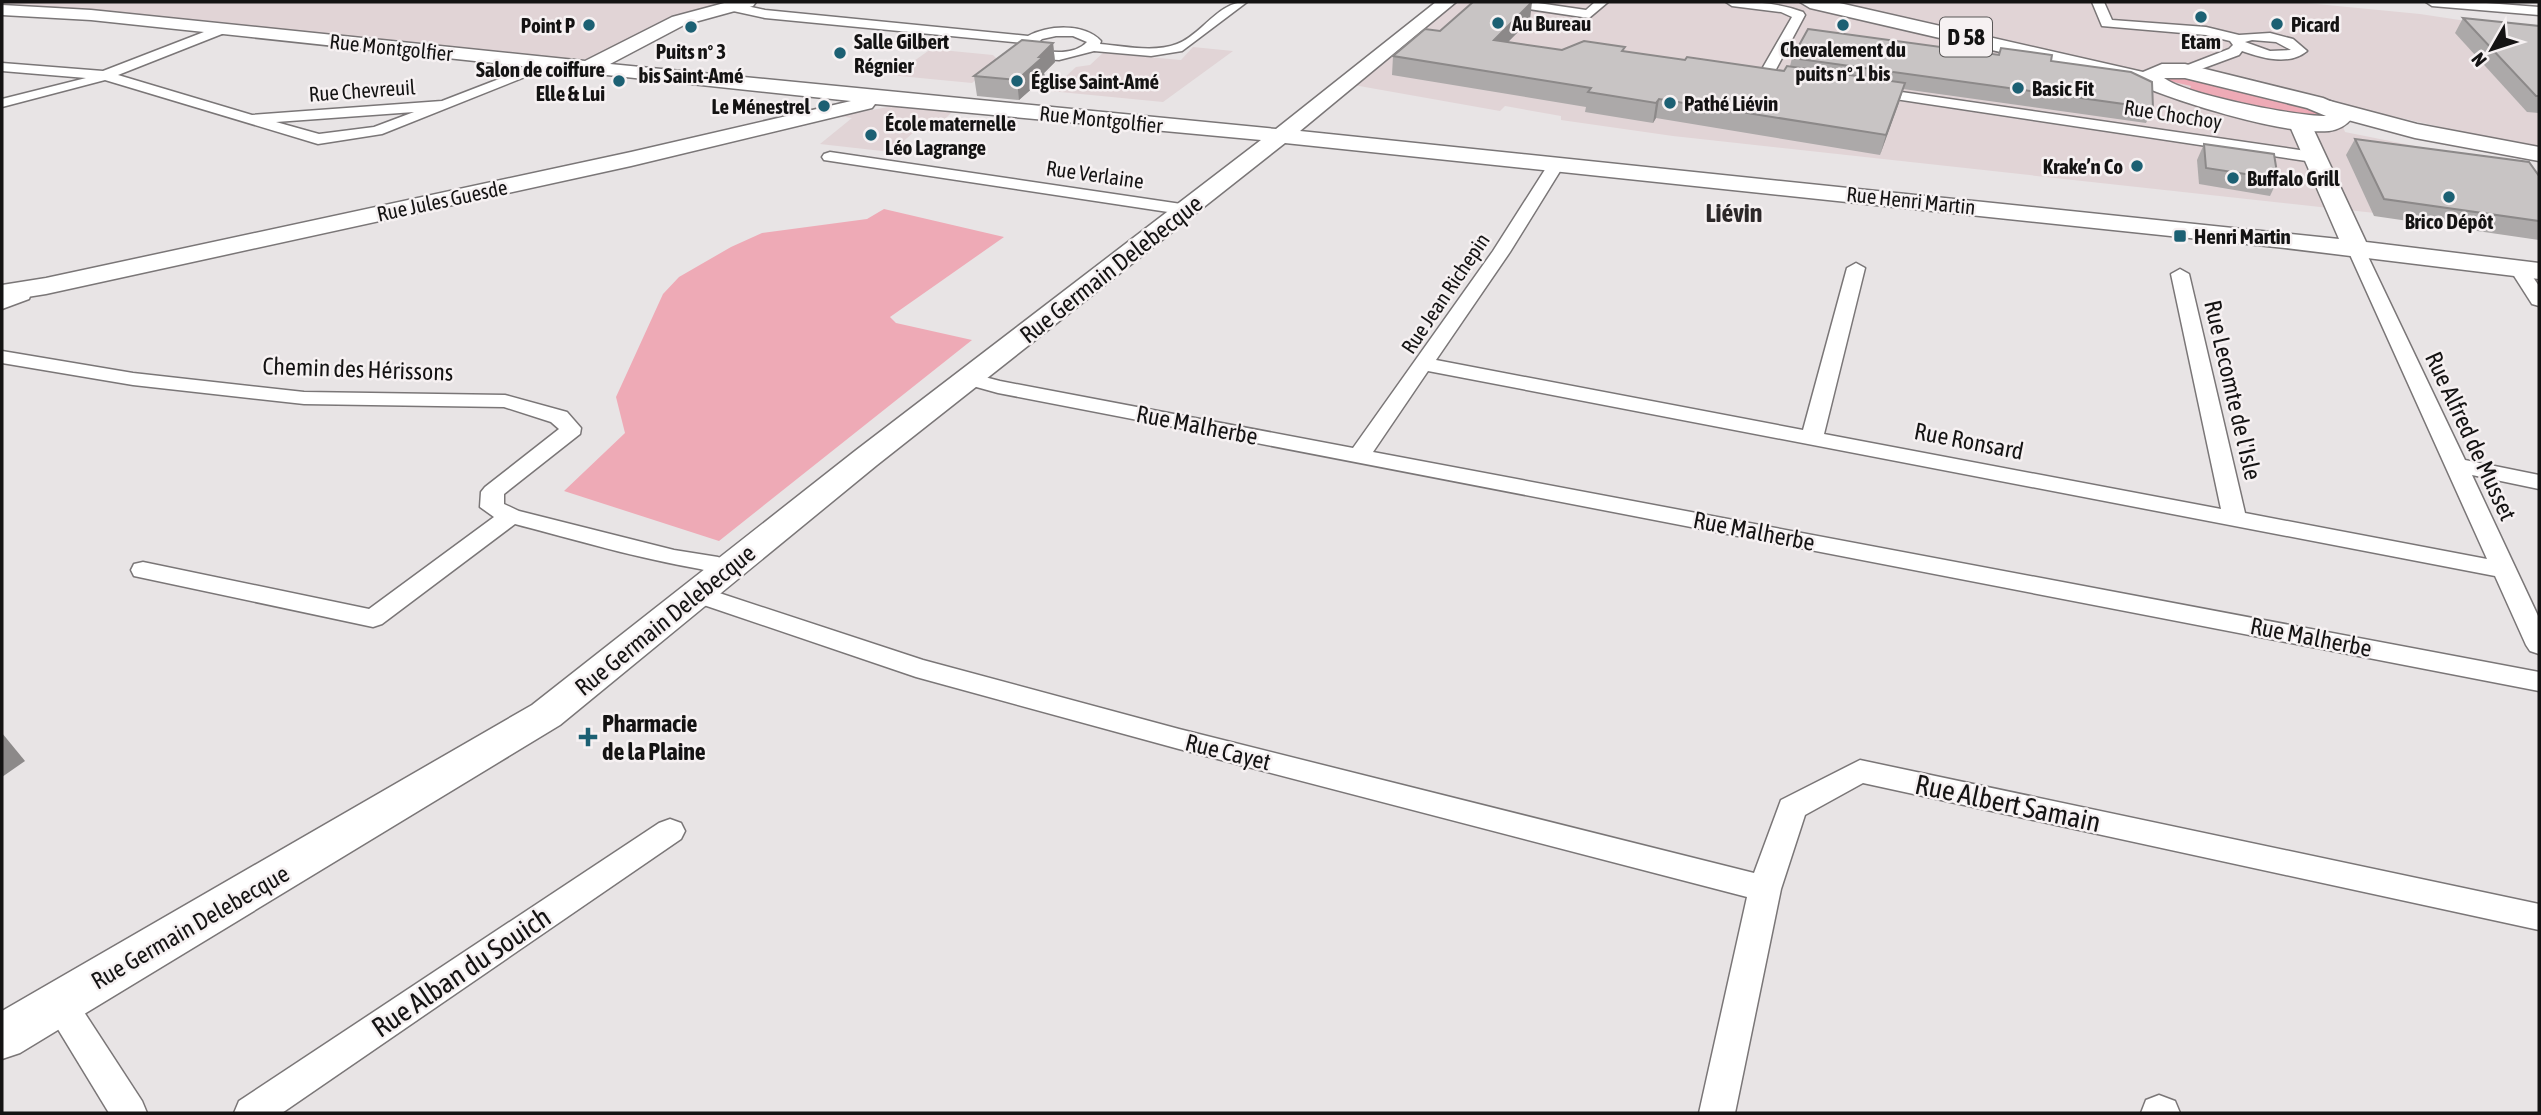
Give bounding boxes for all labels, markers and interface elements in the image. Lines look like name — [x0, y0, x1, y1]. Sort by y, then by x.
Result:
marker: Etam — [2193, 9, 2209, 25]
place label: Au Bureau — [1511, 11, 1591, 35]
place label: Picard — [2291, 12, 2340, 36]
place label: Point P — [521, 13, 576, 37]
north arrow — [2457, 14, 2527, 84]
marker: Au Bureau — [1490, 15, 1506, 31]
marker: Picard — [2269, 16, 2285, 32]
marker: Point P — [581, 17, 597, 33]
marker: Chevalement du puits n° 1 bis — [1835, 17, 1851, 33]
road number: D 58 — [1940, 18, 1992, 56]
marker: Puits n° 3 bis Saint-Amé — [683, 19, 699, 35]
street label: Rue Montgolfier — [328, 29, 455, 65]
place label: Salle Gilbert Régnier — [854, 29, 949, 77]
place label: Etam — [2181, 29, 2221, 53]
place label: Chevalement du puits n° 1 bis — [1780, 37, 1906, 85]
place label: Puits n° 3 bis Saint-Amé — [639, 39, 743, 87]
marker: Salle Gilbert Régnier — [832, 45, 848, 61]
text: N — [2467, 48, 2491, 71]
place label: Salon de coiffure Elle & Lui — [476, 57, 605, 105]
place label: Église Saint-Amé — [1031, 69, 1159, 93]
marker: Salon de coiffure Elle & Lui — [611, 73, 627, 89]
marker: Église Saint-Amé — [1009, 73, 1025, 89]
street label: Rue Chevreuil — [308, 74, 417, 106]
place label: Basic Fit — [2032, 76, 2094, 100]
marker: Basic Fit — [2010, 80, 2026, 96]
place label: Pathé Liévin — [1684, 91, 1778, 115]
place label: Le Ménestrel — [711, 94, 810, 118]
street label: Rue Chochoy — [2122, 94, 2224, 134]
marker: Pathé Liévin — [1662, 95, 1678, 111]
marker: Le Ménestrel — [816, 98, 832, 114]
street label: Rue Montgolfier — [1038, 101, 1165, 137]
place label: École maternelle Léo Lagrange — [885, 111, 1016, 159]
marker: École maternelle Léo Lagrange — [863, 127, 879, 143]
place label: Krake’n Co — [2043, 154, 2123, 178]
street label: Rue Verlaine — [1045, 155, 1145, 193]
marker: Krake’n Co — [2129, 158, 2145, 174]
place label: Buffalo Grill — [2247, 166, 2340, 190]
marker: Buffalo Grill — [2225, 170, 2241, 186]
street label: Rue Jules Guesde — [375, 174, 509, 226]
street label: Rue Henri Martin — [1845, 181, 1977, 219]
marker: Brico Dépôt — [2441, 189, 2457, 205]
street label: Rue Germain Delebecque — [1015, 190, 1207, 348]
district label: Liévin — [1706, 198, 1762, 228]
place label: Brico Dépôt — [2405, 209, 2493, 233]
place label: Henri Martin — [2194, 224, 2291, 248]
street label: Rue Jean Richepin — [1396, 228, 1494, 358]
marker: Henri Martin — [2172, 228, 2188, 244]
street label: Rue Lecomte de l'Isle — [2199, 298, 2267, 482]
street label: Rue Alfred de Musset — [2420, 347, 2522, 525]
street label: Chemin des Hérissons — [262, 352, 454, 386]
street label: Rue Malherbe — [1134, 400, 1260, 450]
street label: Rue Ronsard — [1912, 417, 2026, 465]
street label: Rue Malherbe — [1691, 506, 1817, 556]
street label: Rue Germain Delebecque — [570, 539, 760, 701]
street label: Rue Malherbe — [2248, 612, 2374, 662]
place label: Pharmacie de la Plaine — [602, 710, 706, 765]
street label: Rue Cayet — [1182, 728, 1274, 776]
marker: Pharmacie de la Plaine — [580, 729, 596, 745]
street label: Rue Albert Samain — [1912, 768, 2104, 838]
street label: Rue Germain Delebecque — [86, 859, 294, 995]
street label: Rue Alban du Souich — [366, 900, 556, 1044]

